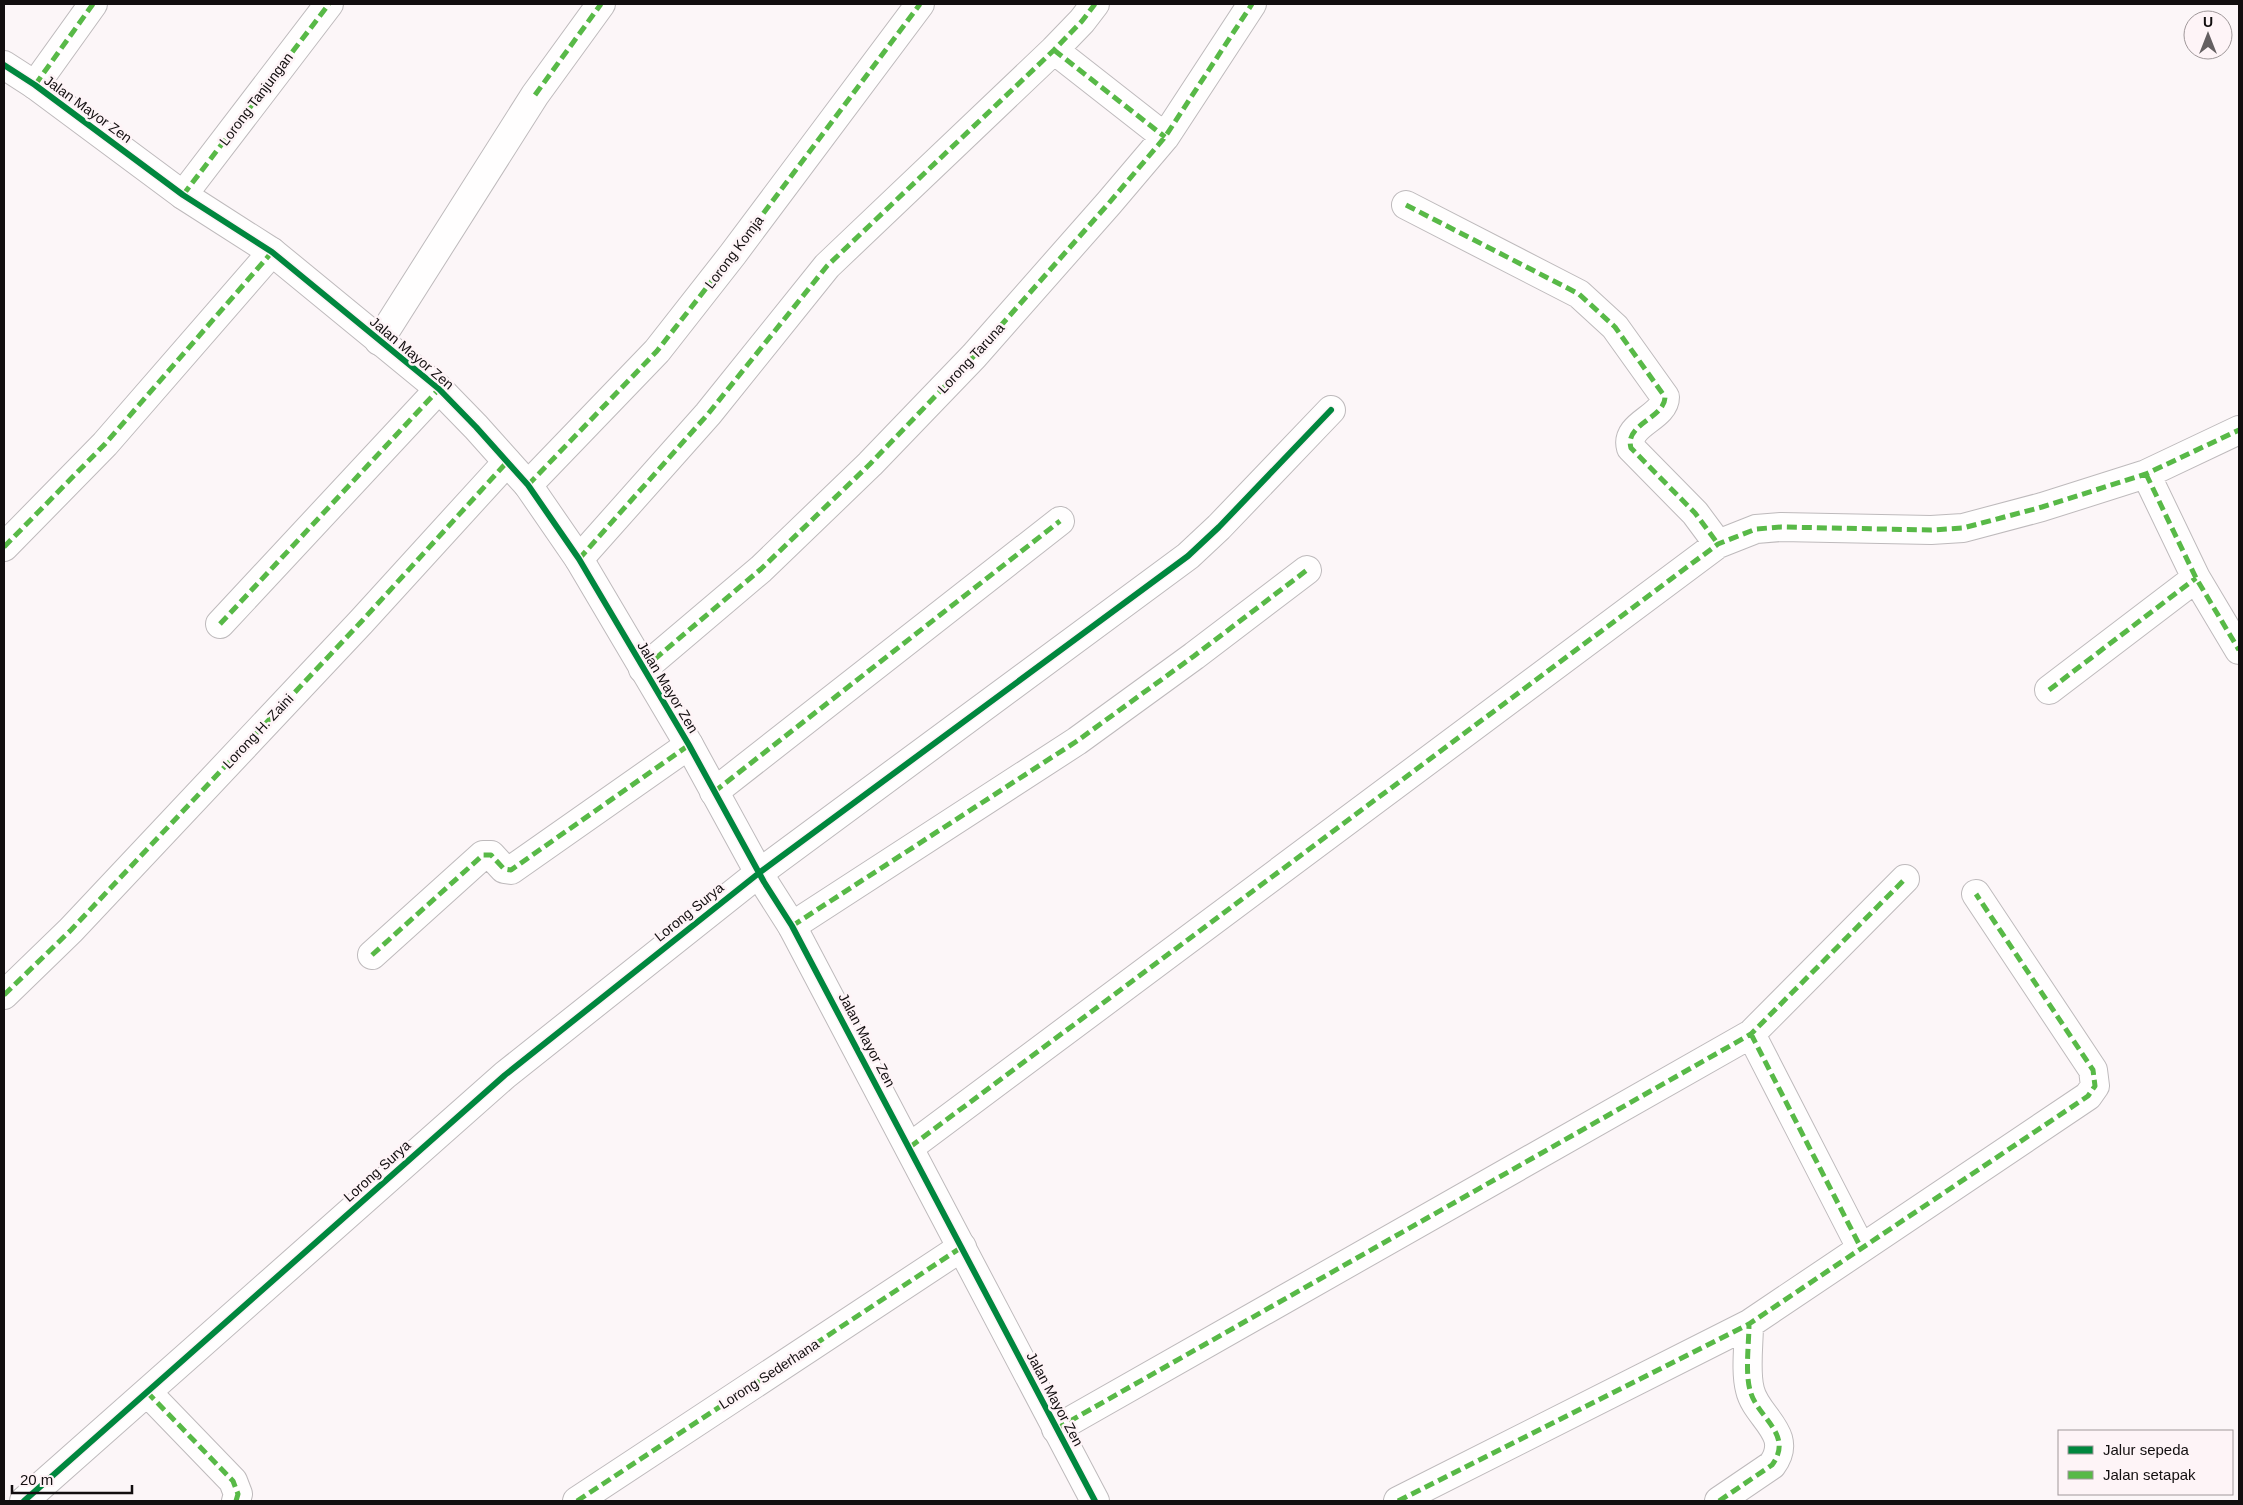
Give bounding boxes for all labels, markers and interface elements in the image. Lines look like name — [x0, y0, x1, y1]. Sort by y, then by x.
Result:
north arrow — [2183, 10, 2233, 60]
text: U — [2203, 14, 2213, 30]
street label: Lorong Tanjungan — [216, 50, 296, 148]
street label: Jalan Mayor Zen — [41, 72, 135, 146]
street label: Lorong Komja — [701, 212, 767, 292]
street label: Jalan Mayor Zen — [367, 313, 457, 393]
street label: Lorong Taruna — [934, 319, 1008, 396]
street label: Jalan Mayor Zen — [634, 638, 702, 736]
street label: Lorong H. Zaini — [220, 691, 296, 771]
street label: Lorong Surya — [651, 879, 727, 945]
street label: Jalan Mayor Zen — [835, 990, 899, 1090]
street label: Lorong Surya — [340, 1137, 414, 1205]
street label: Lorong Sederhana — [716, 1336, 822, 1412]
street label: Jalan Mayor Zen — [1023, 1349, 1087, 1449]
legend — [2058, 1430, 2233, 1495]
text: Jalur sepeda — [2103, 1441, 2190, 1458]
scale bar — [12, 1462, 132, 1494]
text: Jalan setapak — [2103, 1466, 2196, 1483]
text: 20 m — [20, 1471, 53, 1488]

